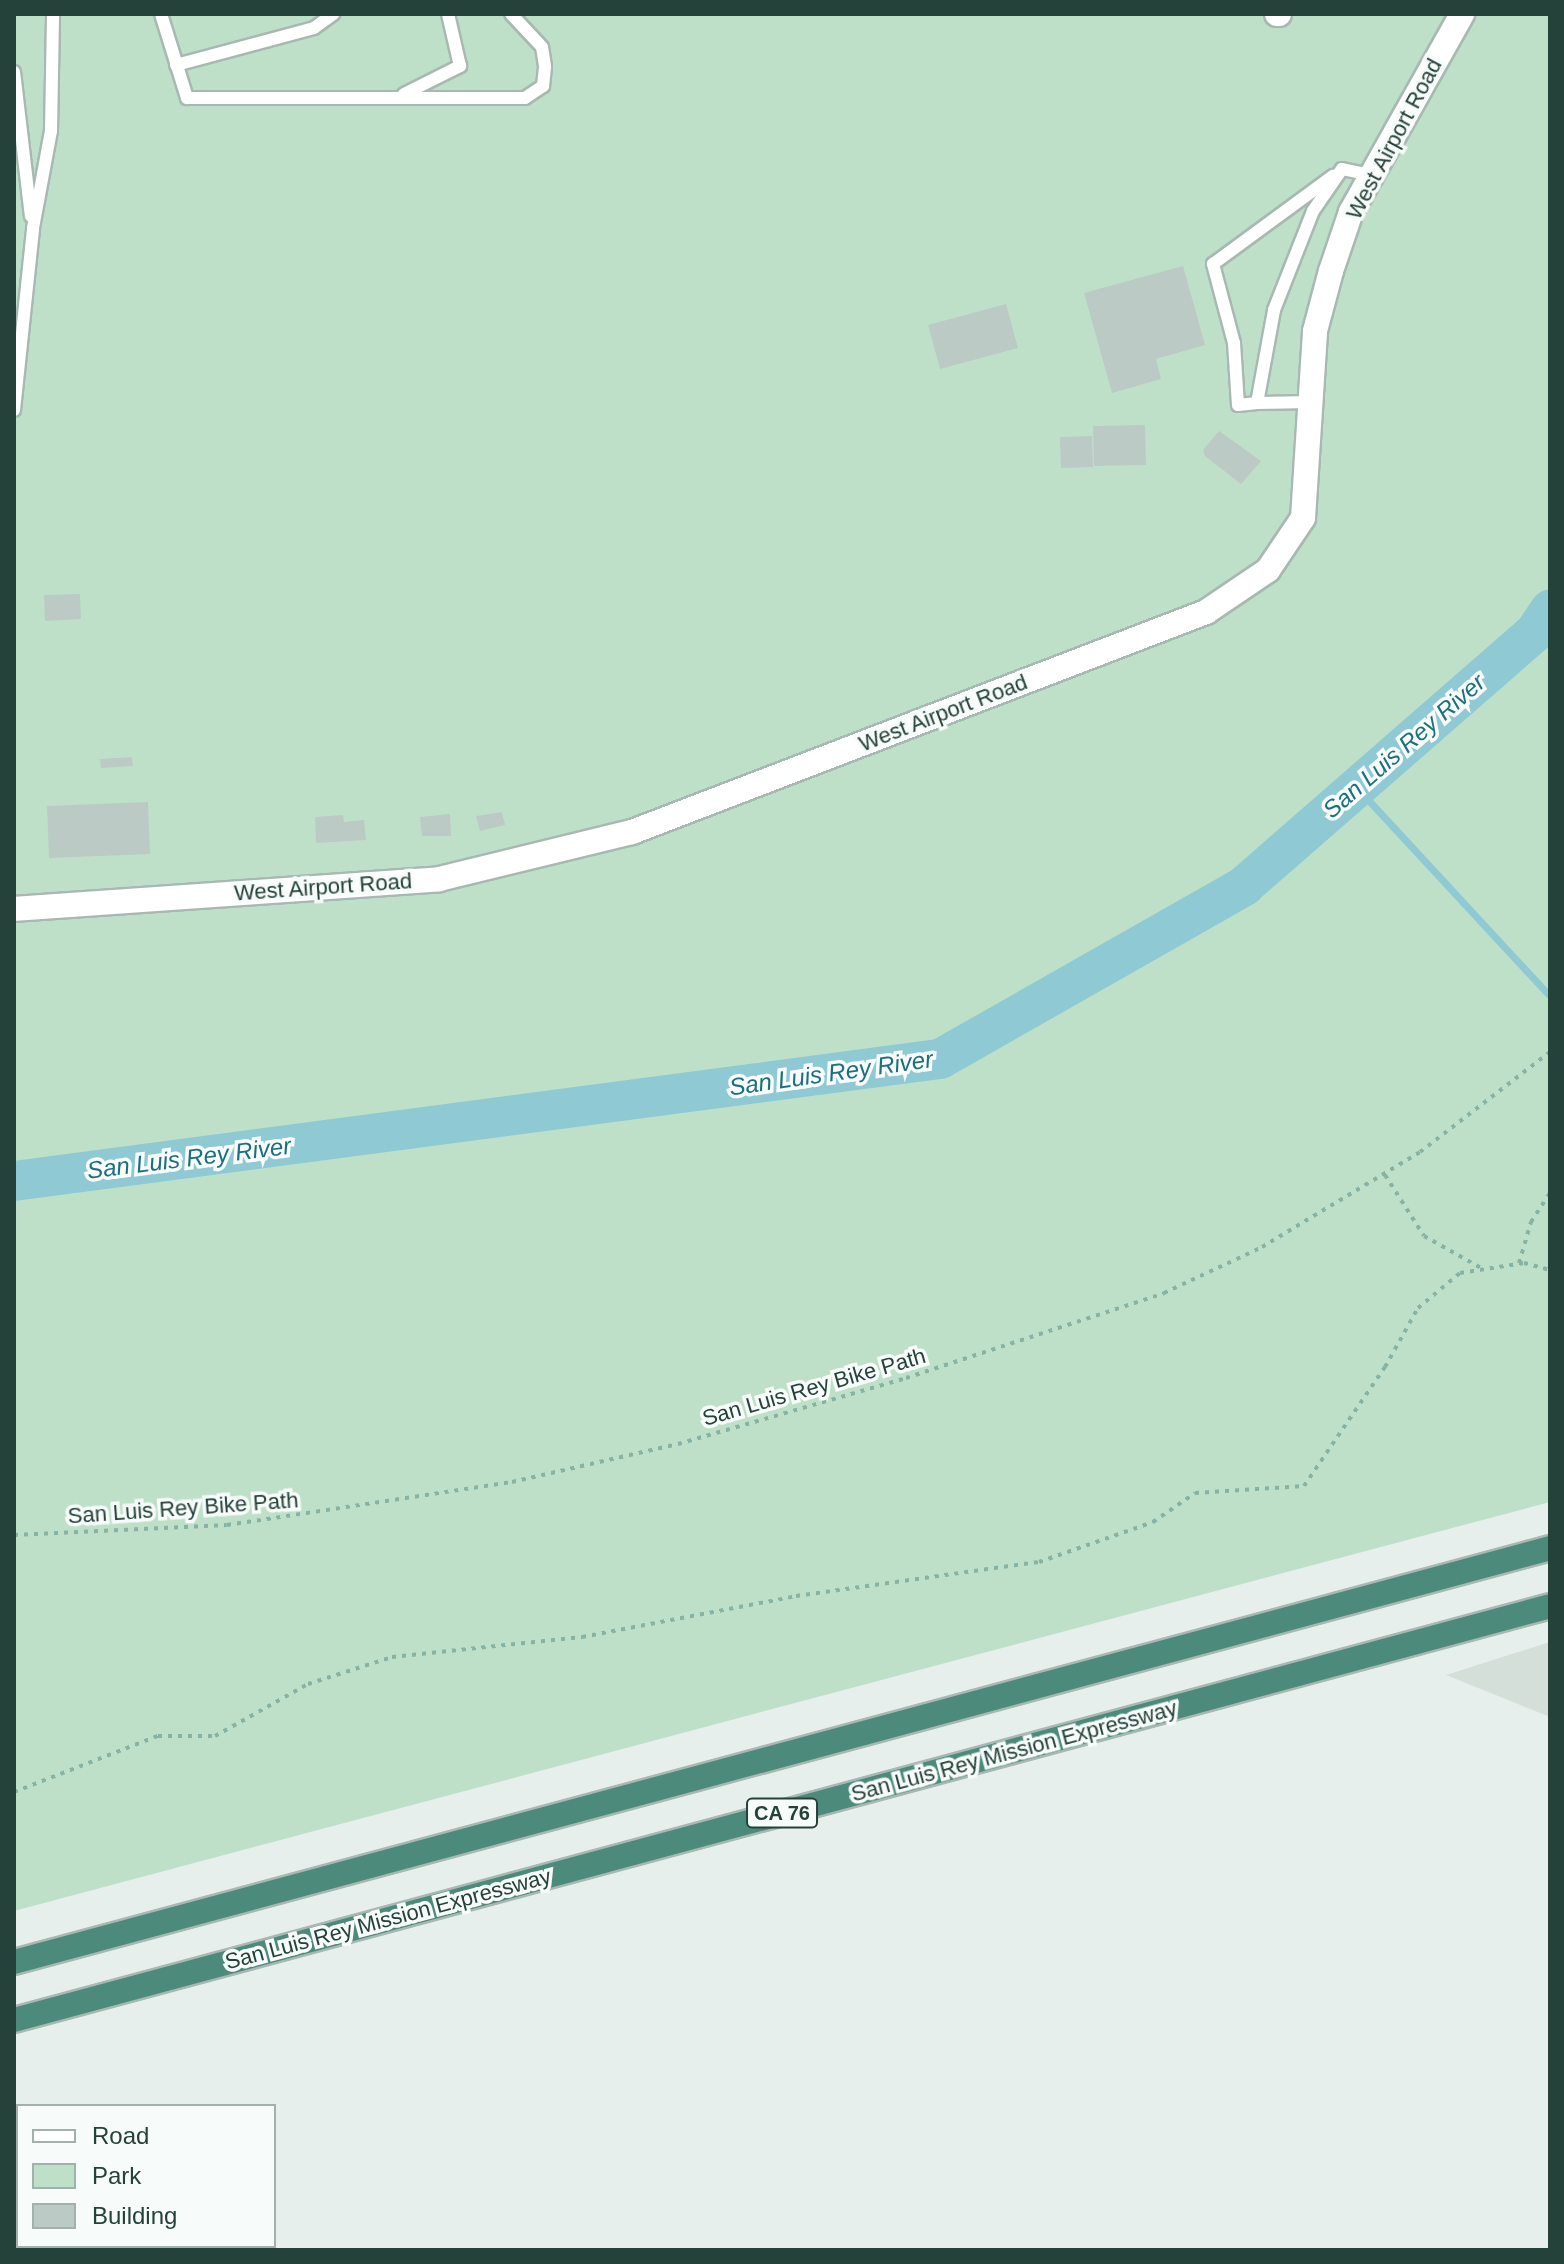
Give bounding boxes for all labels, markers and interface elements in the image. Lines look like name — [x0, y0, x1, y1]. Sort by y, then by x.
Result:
street label: West Airport Road — [1340, 54, 1448, 224]
water label: San Luis Rey River — [1317, 668, 1491, 824]
street label: West Airport Road — [855, 669, 1031, 757]
street label: West Airport Road — [233, 868, 413, 906]
water label: San Luis Rey River — [727, 1044, 935, 1102]
water label: San Luis Rey River — [85, 1131, 293, 1185]
street label: San Luis Rey Bike Path — [699, 1342, 929, 1432]
street label: San Luis Rey Bike Path — [67, 1487, 299, 1529]
street label: San Luis Rey Mission Expressway — [848, 1695, 1180, 1807]
road number: CA 76 — [744, 1797, 820, 1829]
street label: San Luis Rey Mission Expressway — [222, 1863, 554, 1975]
legend — [16, 2104, 276, 2248]
text: Road — [92, 2122, 149, 2149]
text: Park — [92, 2162, 141, 2189]
text: Building — [92, 2202, 177, 2229]

